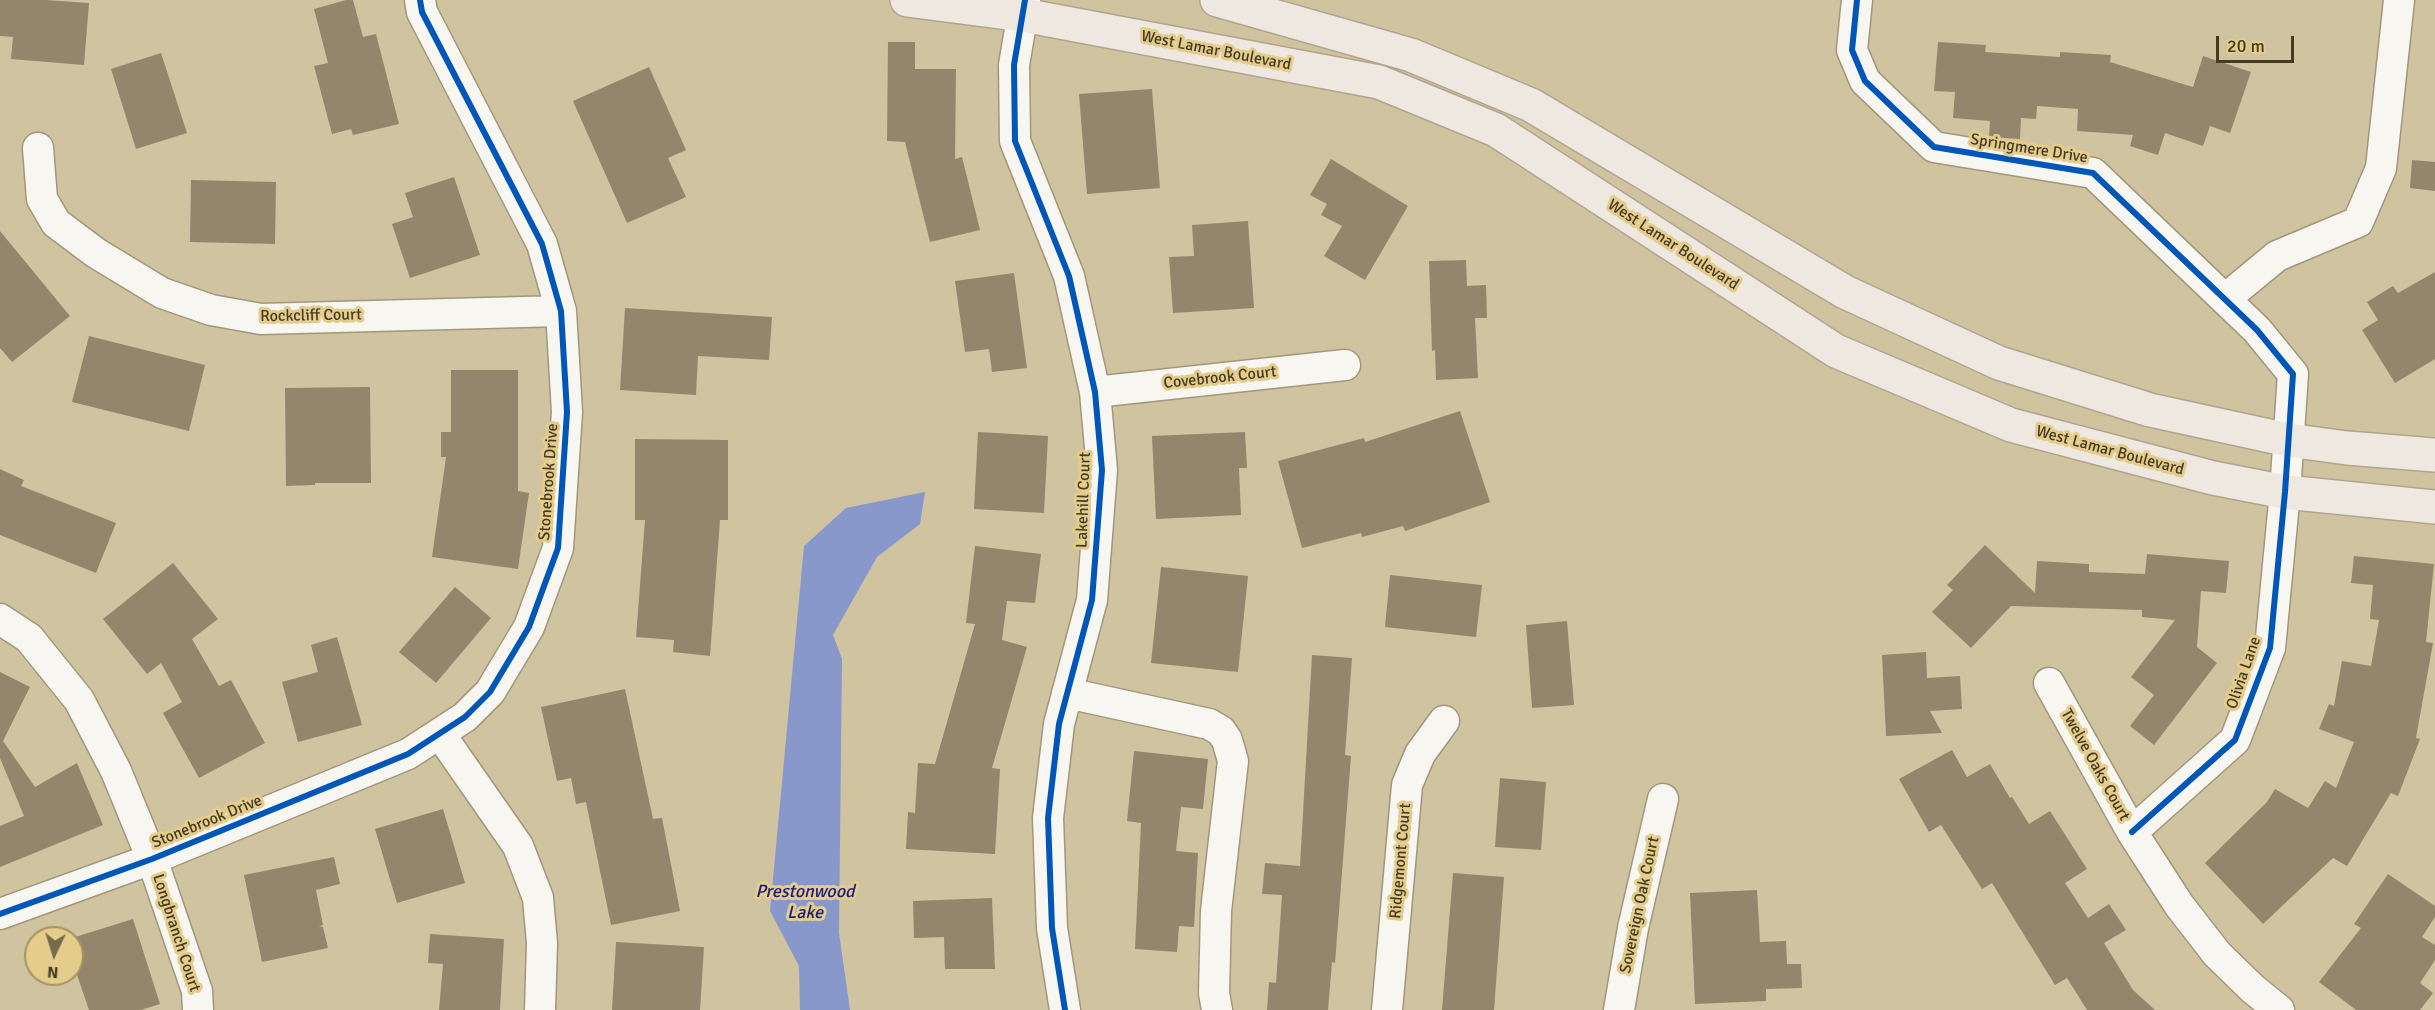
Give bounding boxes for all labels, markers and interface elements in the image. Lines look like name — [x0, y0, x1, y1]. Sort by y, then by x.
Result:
scale bar — [2219, 24, 2297, 62]
street label: West Lamar Boulevard — [1139, 27, 1293, 75]
text: 20 m — [2227, 35, 2265, 57]
street label: Springmere Drive — [1969, 130, 2089, 168]
street label: West Lamar Boulevard — [1604, 195, 1742, 295]
street label: Rockcliff Court — [260, 306, 362, 326]
street label: Covebrook Court — [1163, 363, 1277, 393]
street label: West Lamar Boulevard — [2034, 422, 2186, 480]
street label: Stonebrook Drive — [535, 423, 563, 541]
street label: Lakehill Court — [1073, 452, 1095, 548]
street label: Olivia Lane — [2223, 634, 2265, 712]
street label: Twelve Oaks Court — [2056, 706, 2134, 824]
street label: Stonebrook Drive — [149, 791, 265, 853]
street label: Ridgemont Court — [1386, 802, 1416, 920]
street label: Sovereign Oak Court — [1616, 835, 1664, 975]
street label: Longbranch Court — [148, 872, 204, 994]
water label: Prestonwood Lake — [755, 881, 855, 924]
north arrow — [24, 926, 84, 986]
text: N — [47, 962, 59, 982]

